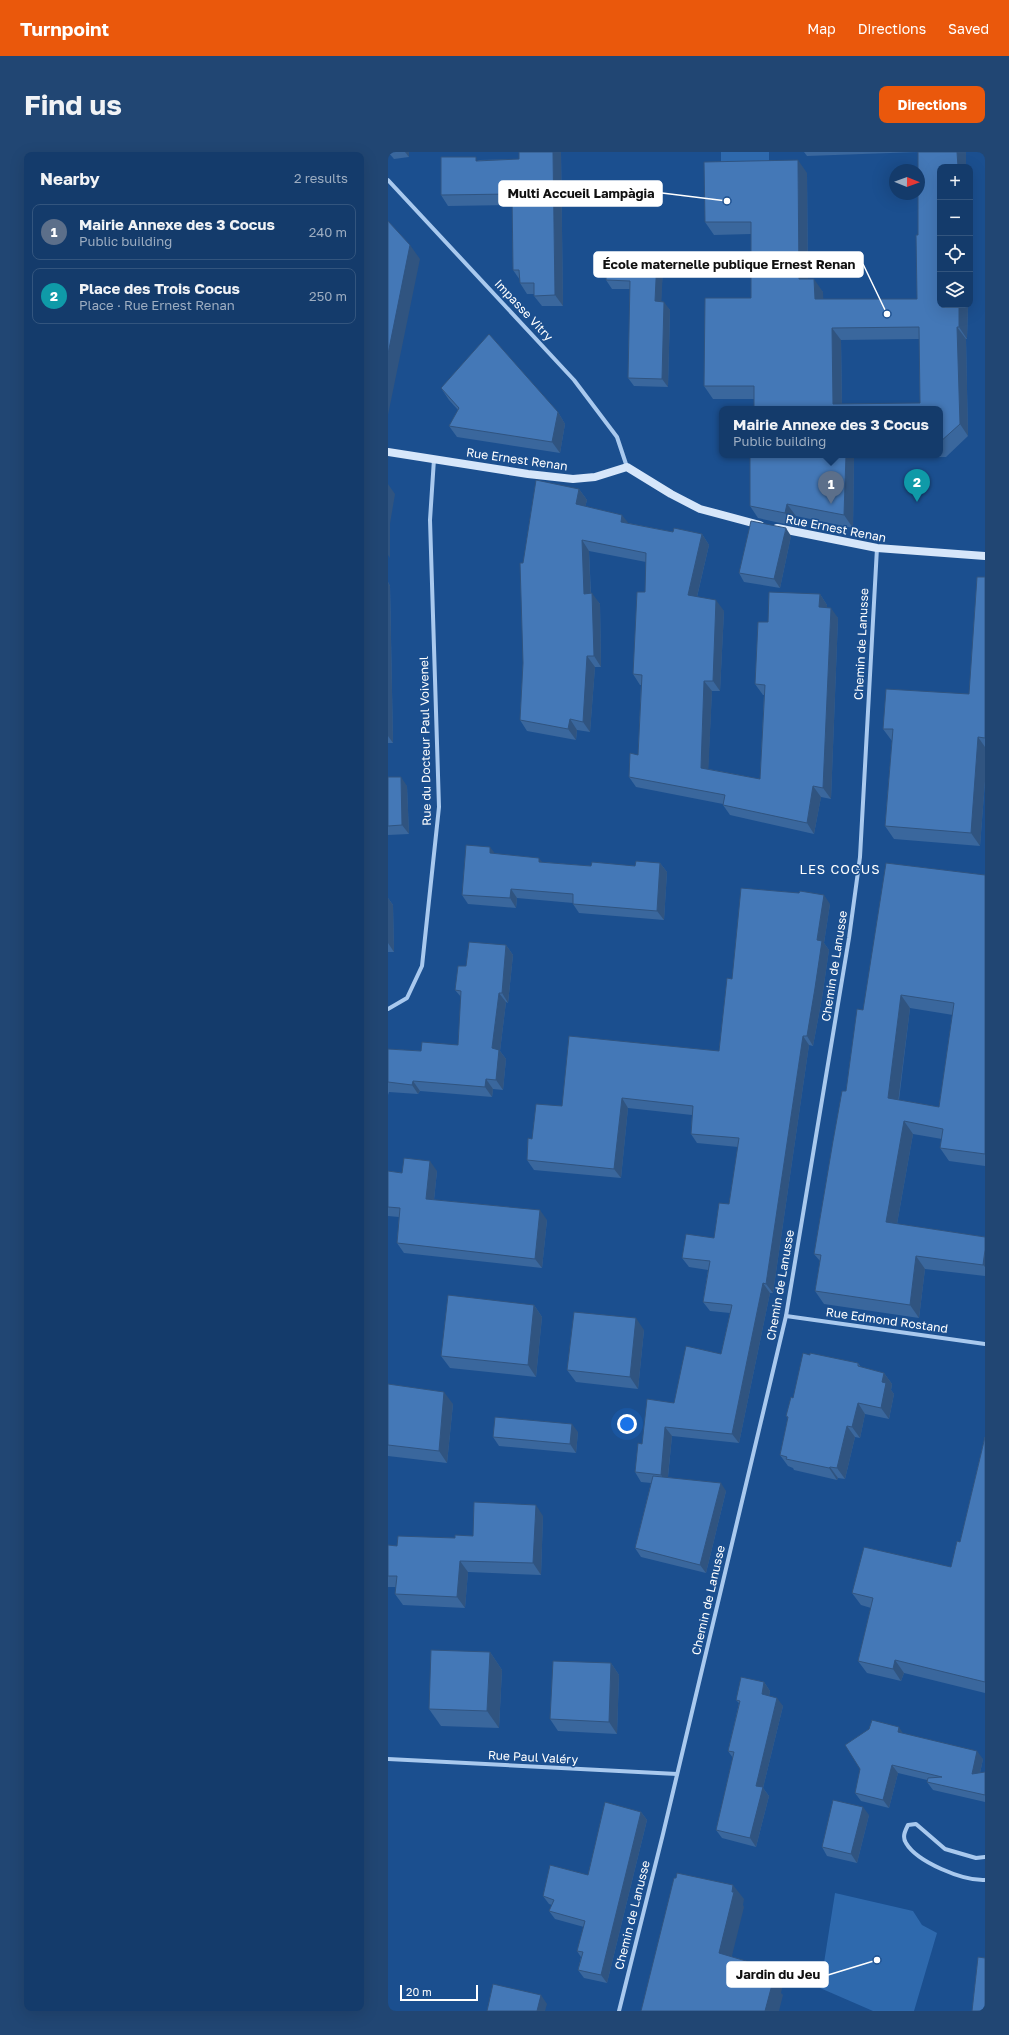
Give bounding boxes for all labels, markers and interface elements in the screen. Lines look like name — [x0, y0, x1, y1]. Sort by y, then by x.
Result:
text: Turnpoint — [20, 17, 109, 40]
text: Map — [807, 20, 836, 37]
text: Directions — [858, 20, 926, 37]
text: Saved — [948, 20, 989, 37]
button: Directions — [879, 86, 985, 123]
text: Find us — [24, 88, 122, 121]
north arrow — [889, 164, 925, 200]
map controls — [937, 164, 973, 308]
button: + — [937, 164, 973, 200]
text: Nearby — [40, 168, 100, 189]
text: 2 results — [294, 170, 348, 186]
callout: Multi Accueil Lampàgia — [499, 181, 662, 206]
text: Multi Accueil Lampàgia — [507, 185, 655, 201]
button: − — [937, 200, 973, 236]
text: Mairie Annexe des 3 Cocus — [79, 215, 275, 233]
text: 1 — [51, 224, 57, 240]
text: 240 m — [309, 224, 347, 240]
text: Public building — [79, 233, 172, 249]
button: locate — [937, 236, 973, 272]
callout: École maternelle publique Ernest Renan — [594, 252, 863, 277]
text: École maternelle publique Ernest Renan — [603, 256, 856, 272]
button: layers — [937, 272, 973, 308]
street label: Impasse Vitry — [492, 276, 557, 344]
text: Place des Trois Cocus — [79, 279, 240, 297]
text: 2 — [50, 288, 58, 304]
text: 250 m — [309, 288, 347, 304]
text: Place · Rue Ernest Renan — [79, 297, 235, 313]
popup — [719, 406, 943, 458]
text: Mairie Annexe des 3 Cocus — [733, 415, 929, 433]
text: Public building — [733, 433, 826, 449]
street label: Rue Ernest Renan — [465, 444, 569, 474]
pin: 2 — [904, 469, 930, 502]
pin: 1 — [818, 471, 844, 504]
street label: Rue Ernest Renan — [784, 511, 888, 545]
street label: Chemin de Lanusse — [851, 588, 871, 700]
street label: Rue du Docteur Paul Voivenel — [416, 656, 434, 826]
district label: LES COCUS — [799, 861, 881, 877]
street label: Chemin de Lanusse — [818, 909, 850, 1023]
street label: Chemin de Lanusse — [763, 1228, 797, 1342]
street label: Rue Edmond Rostand — [825, 1304, 949, 1336]
your location — [617, 1414, 637, 1434]
street label: Chemin de Lanusse — [688, 1544, 728, 1656]
street label: Rue Paul Valéry — [488, 1747, 579, 1767]
street label: Chemin de Lanusse — [611, 1859, 653, 1971]
callout: Jardin du Jeu — [727, 1962, 828, 1987]
text: Jardin du Jeu — [736, 1966, 820, 1982]
scale bar — [400, 1983, 478, 2002]
text: 20 m — [406, 1985, 432, 1998]

